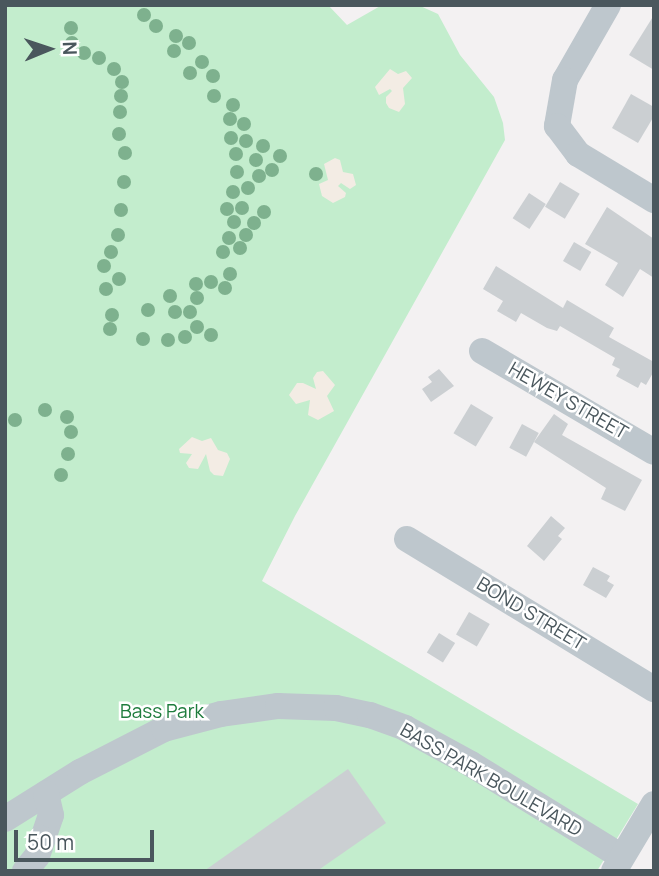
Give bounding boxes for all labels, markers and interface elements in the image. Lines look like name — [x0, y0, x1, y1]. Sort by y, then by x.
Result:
north arrow — [14, 14, 84, 84]
text: N — [57, 41, 83, 56]
street label: HEWEY STREET — [504, 357, 632, 445]
street label: BOND STREET — [472, 573, 590, 655]
park label: Bass Park — [120, 701, 204, 723]
street label: BASS PARK BOULEVARD — [396, 718, 586, 842]
scale bar — [18, 816, 158, 860]
text: 50 m — [27, 828, 74, 856]

